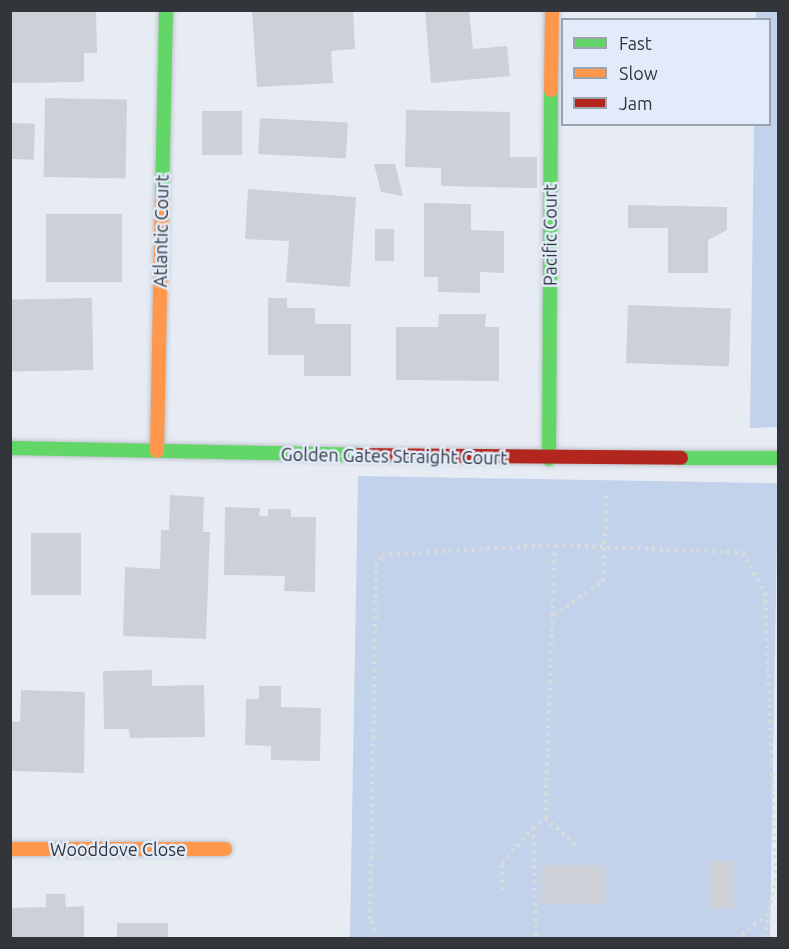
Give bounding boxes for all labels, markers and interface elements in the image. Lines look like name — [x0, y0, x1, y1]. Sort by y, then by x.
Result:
legend — [561, 18, 771, 126]
text: Fast — [619, 33, 652, 53]
text: Slow — [619, 63, 658, 83]
text: Jam — [619, 93, 653, 113]
street label: Atlantic Court — [149, 174, 173, 288]
street label: Pacific Court — [539, 184, 561, 286]
street label: Golden Gates Straight Court — [281, 443, 507, 469]
street label: Wooddove Close — [50, 838, 186, 860]

